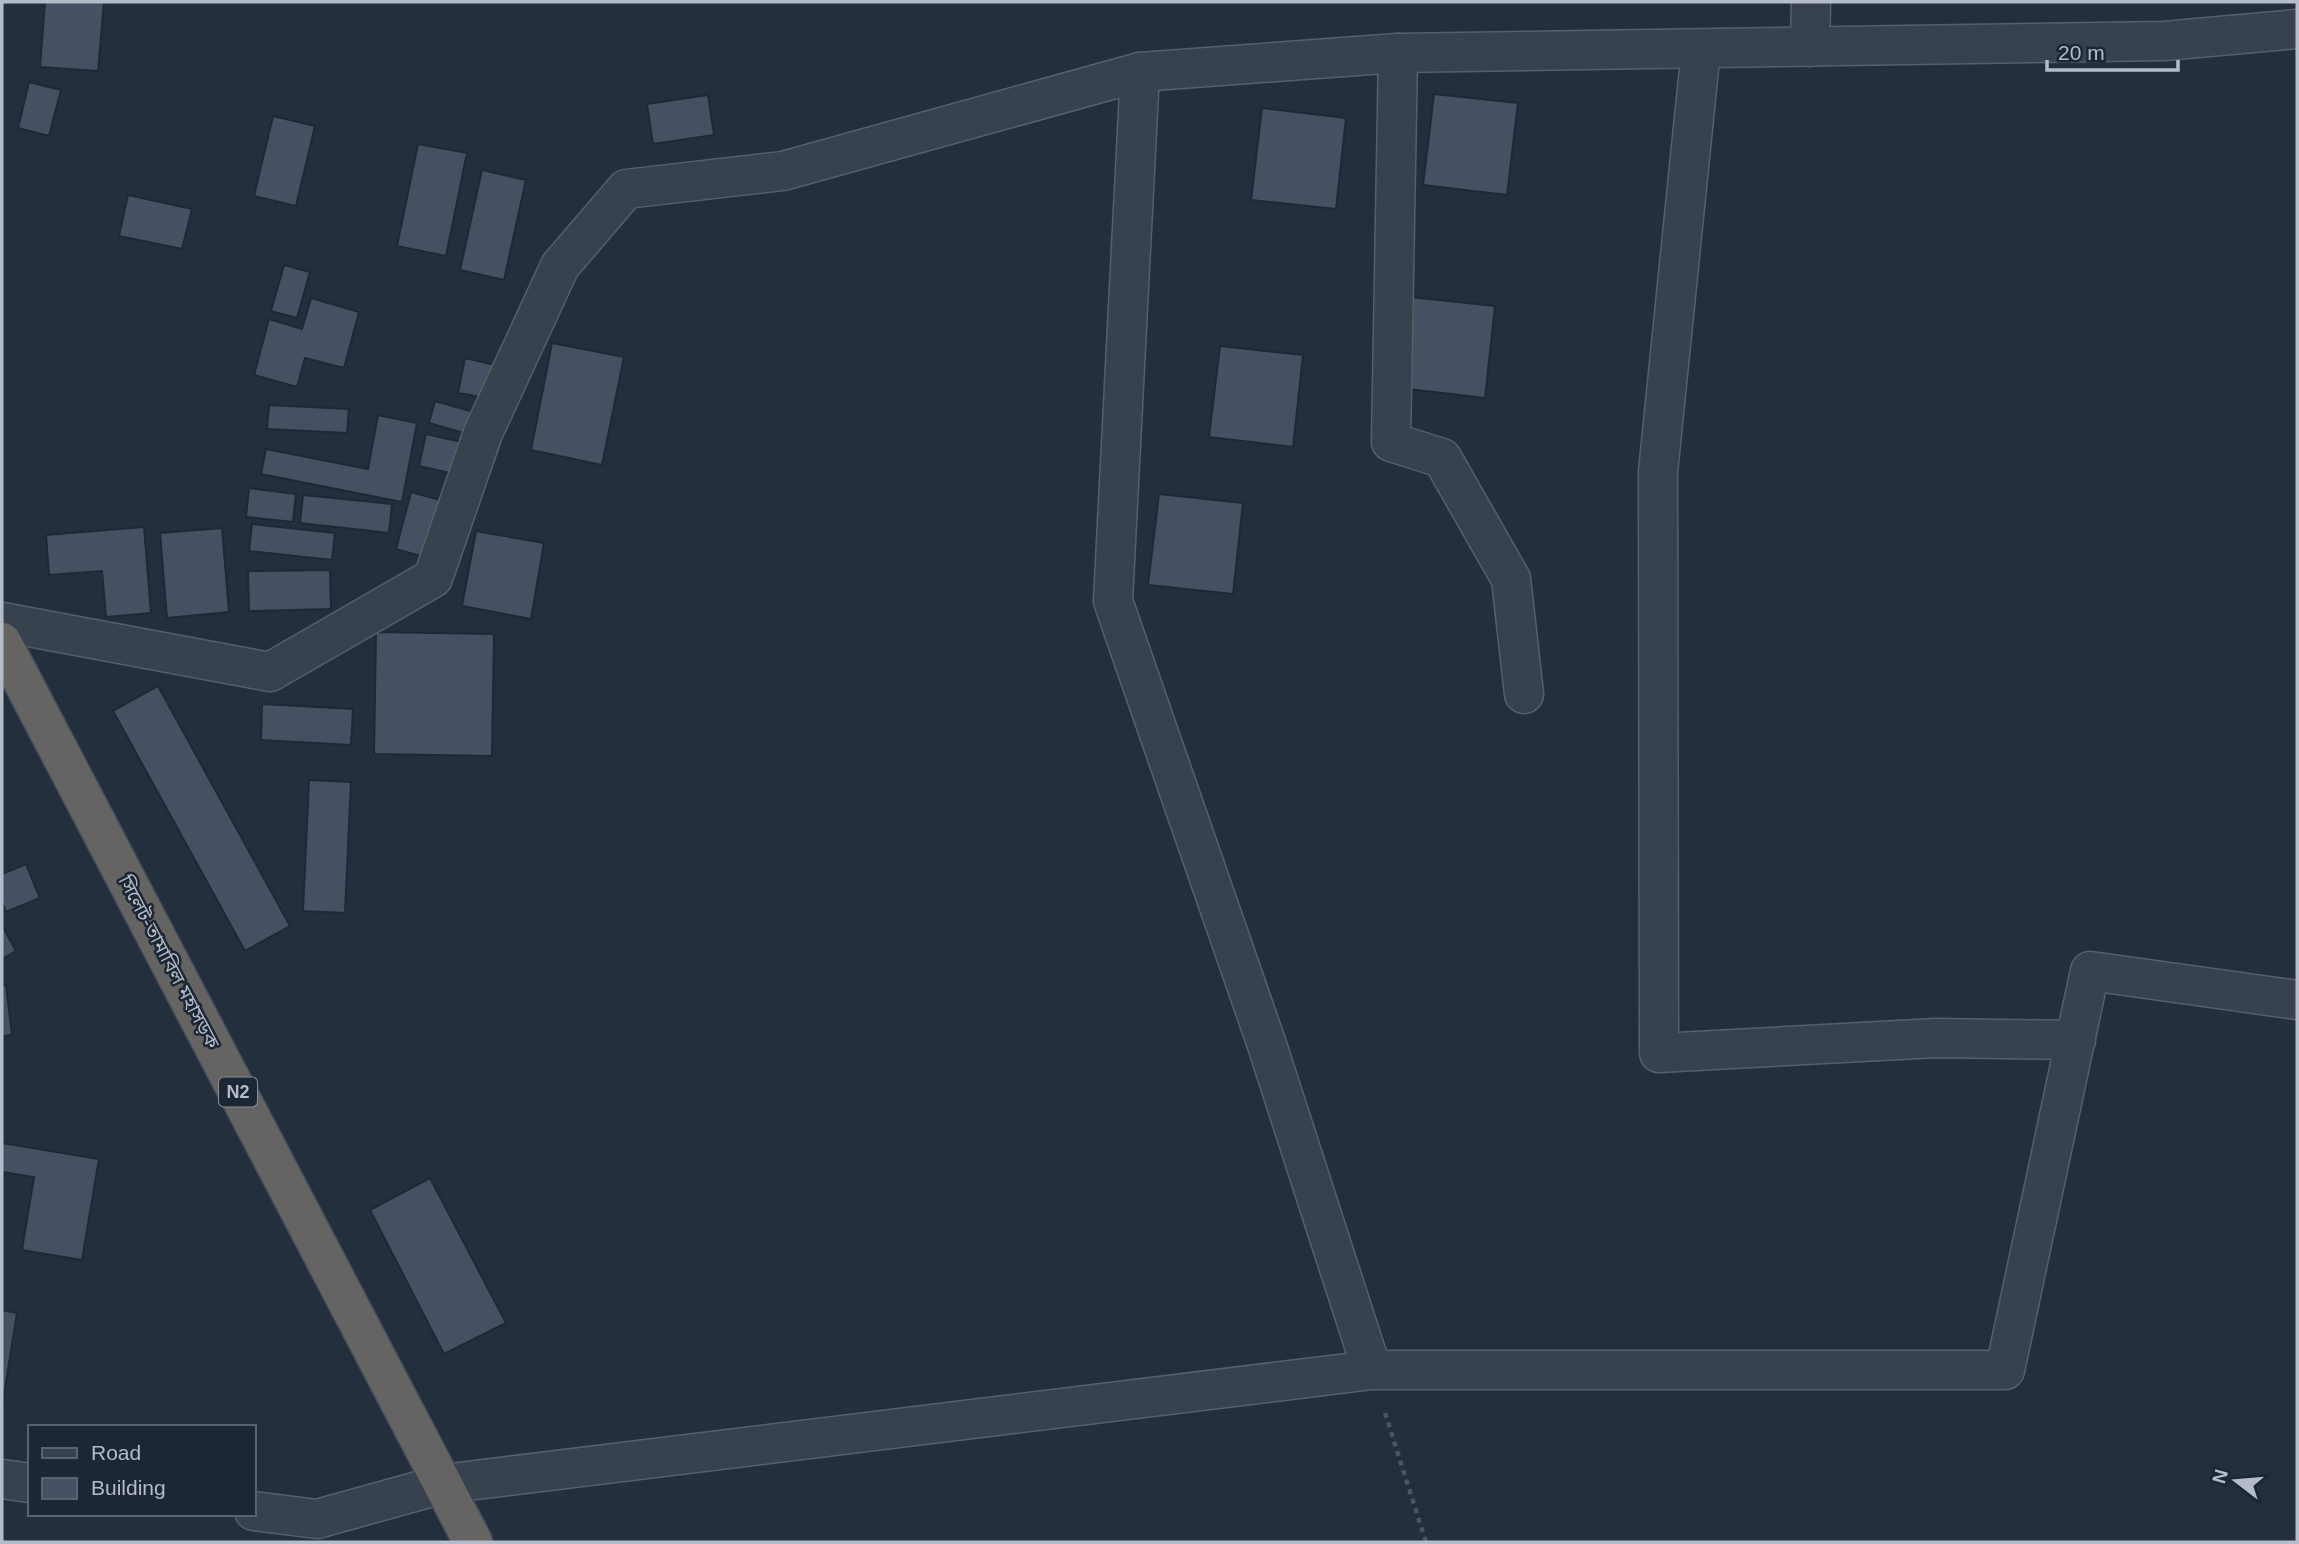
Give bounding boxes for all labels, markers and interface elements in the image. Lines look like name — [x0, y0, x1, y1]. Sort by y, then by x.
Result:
scale bar — [2047, 28, 2178, 72]
text: 20 m — [2058, 41, 2105, 64]
street label: সিলেট-তামাবিল মহাসড়ক — [114, 871, 225, 1053]
road number: N2 — [219, 1078, 257, 1106]
legend — [28, 1425, 256, 1516]
text: Road — [91, 1441, 141, 1464]
north arrow — [2201, 1446, 2271, 1516]
text: N — [2208, 1467, 2232, 1486]
text: Building — [91, 1476, 166, 1499]

